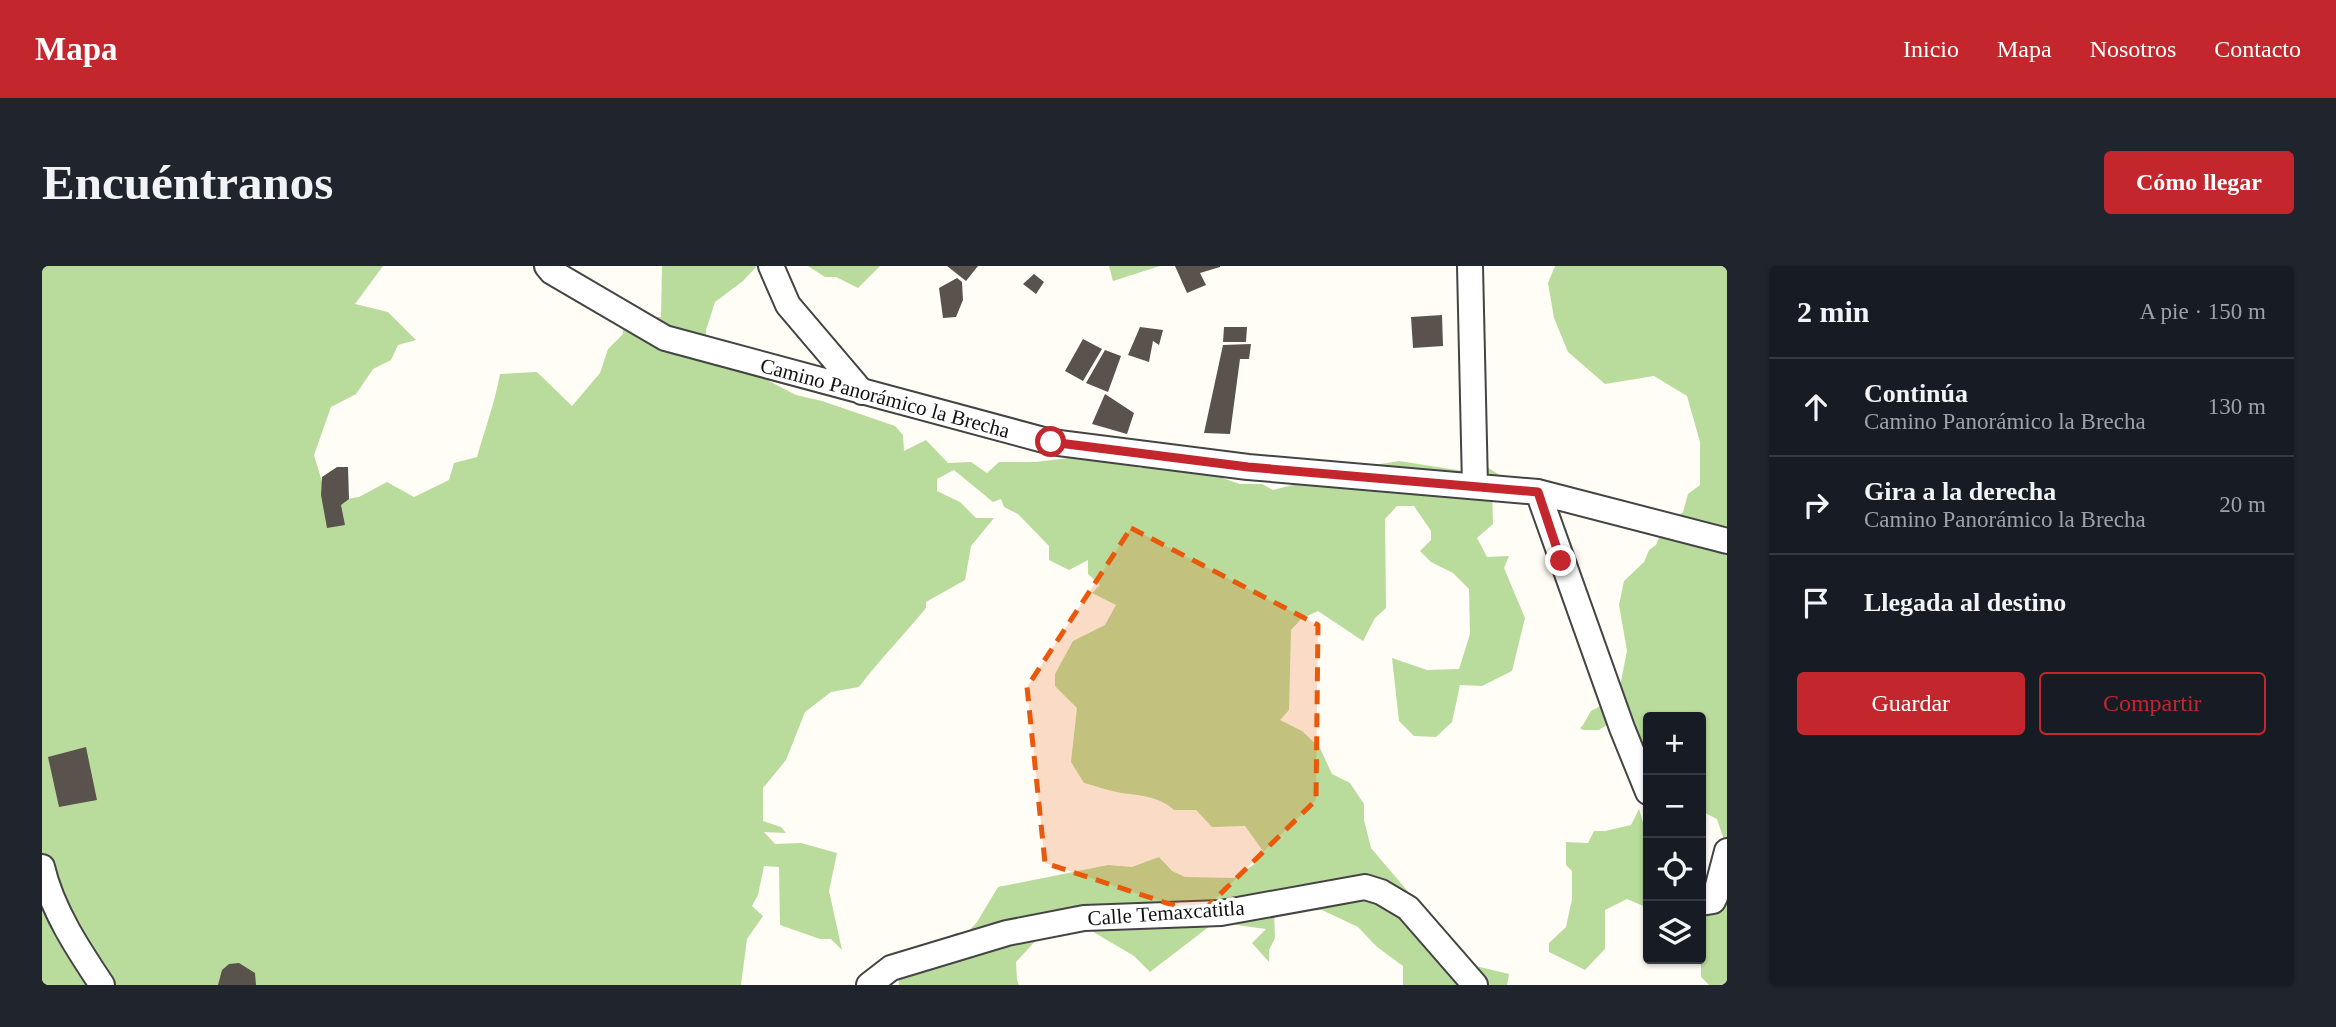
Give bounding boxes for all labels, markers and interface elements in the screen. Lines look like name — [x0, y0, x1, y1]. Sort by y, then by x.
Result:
text: Mapa — [35, 31, 118, 67]
text: Inicio — [1903, 36, 1959, 62]
text: Mapa — [1997, 36, 2052, 62]
text: Nosotros — [2090, 36, 2176, 62]
text: Contacto — [2214, 36, 2301, 62]
button: Cómo llegar — [2104, 151, 2294, 214]
text: Encuéntranos — [42, 155, 333, 210]
text: 2 min — [1797, 295, 1870, 328]
text: A pie · 150 m — [2140, 299, 2266, 324]
street label: Camino Panorámico la Brecha — [758, 353, 1013, 443]
text: Continúa — [1864, 379, 1968, 408]
icon: ahead — [1797, 388, 1835, 426]
text: 130 m — [2208, 394, 2266, 419]
text: Camino Panorámico la Brecha — [1864, 409, 2146, 434]
route start — [1035, 426, 1066, 457]
text: Gira a la derecha — [1864, 477, 2056, 506]
icon: right — [1797, 486, 1835, 524]
text: 20 m — [2219, 492, 2266, 517]
text: Camino Panorámico la Brecha — [1864, 507, 2146, 532]
route end — [1545, 545, 1576, 576]
icon: arrive — [1797, 584, 1835, 622]
text: Llegada al destino — [1864, 588, 2066, 617]
button: Guardar — [1797, 672, 2025, 735]
button: Compartir — [2039, 672, 2266, 735]
map controls — [1643, 712, 1706, 964]
button: + — [1643, 712, 1706, 775]
button: − — [1643, 775, 1706, 838]
button: locate — [1643, 838, 1706, 901]
street label: Calle Temaxcatitla — [1087, 895, 1246, 930]
button: layers — [1643, 901, 1706, 964]

